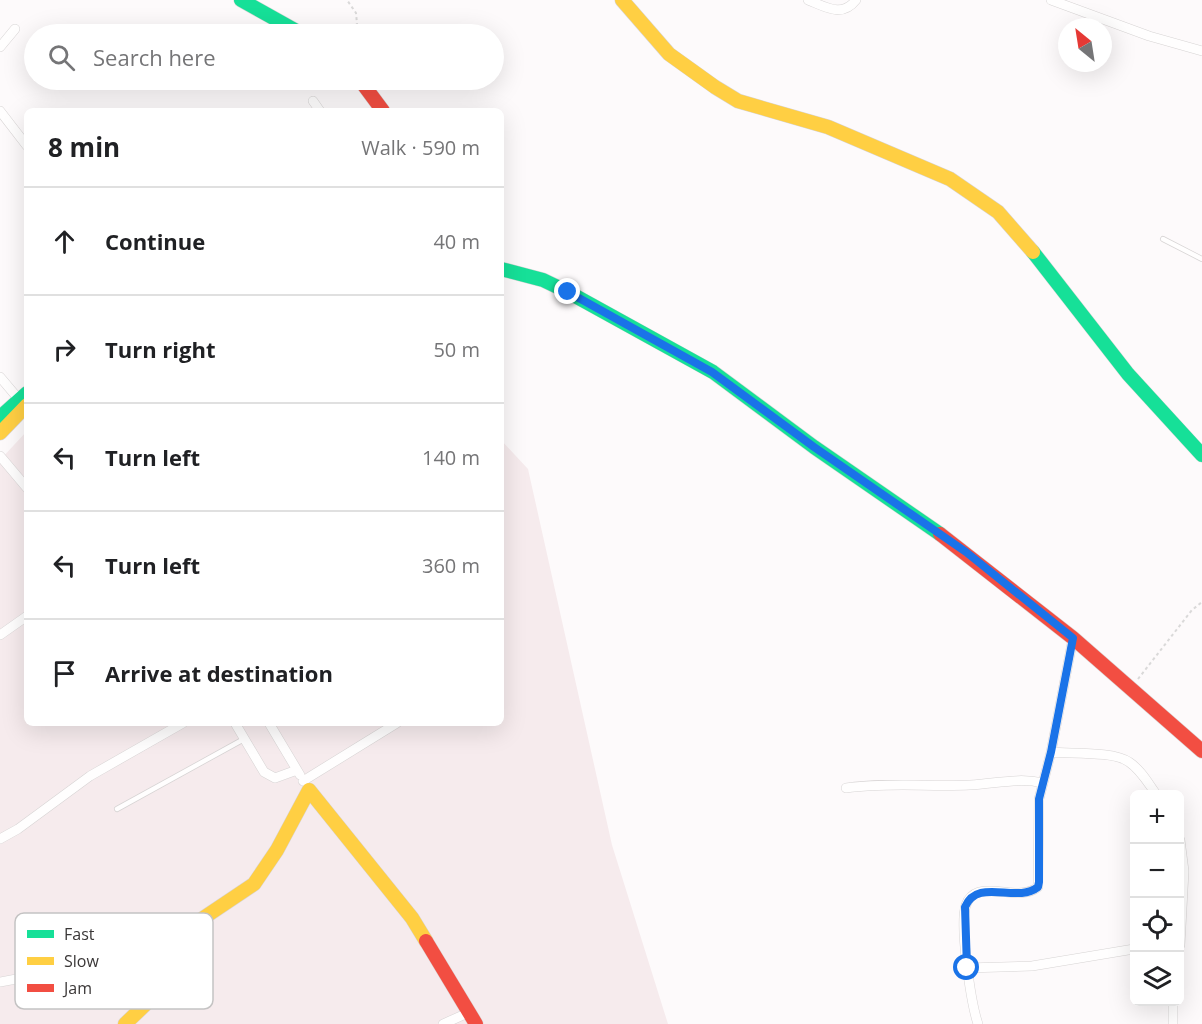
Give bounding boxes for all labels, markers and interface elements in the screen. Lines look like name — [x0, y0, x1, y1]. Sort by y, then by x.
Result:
north arrow — [1058, 18, 1112, 72]
search box — [24, 24, 504, 90]
icon: search — [45, 41, 78, 74]
text: Search here — [93, 42, 216, 72]
text: 8 min — [48, 129, 120, 165]
text: Walk · 590 m — [361, 134, 480, 161]
icon: ahead — [48, 225, 81, 258]
text: Continue — [105, 226, 205, 256]
text: 40 m — [433, 228, 480, 255]
route end — [554, 278, 580, 304]
icon: right — [48, 333, 81, 366]
text: Turn right — [105, 334, 216, 364]
text: 50 m — [433, 336, 480, 363]
icon: left — [48, 441, 81, 474]
text: Turn left — [105, 442, 200, 472]
text: 140 m — [422, 444, 480, 471]
icon: left — [48, 549, 81, 582]
text: Turn left — [105, 550, 200, 580]
text: 360 m — [422, 552, 480, 579]
icon: arrive — [48, 657, 81, 690]
text: Arrive at destination — [105, 658, 333, 688]
map controls — [1130, 790, 1184, 1006]
button: + — [1130, 790, 1184, 844]
button: − — [1130, 844, 1184, 898]
button: locate — [1130, 898, 1184, 952]
legend — [15, 913, 213, 1009]
text: Fast — [64, 923, 95, 945]
text: Slow — [64, 950, 99, 972]
button: layers — [1130, 952, 1184, 1006]
route start — [953, 954, 979, 980]
text: Jam — [62, 977, 92, 999]

